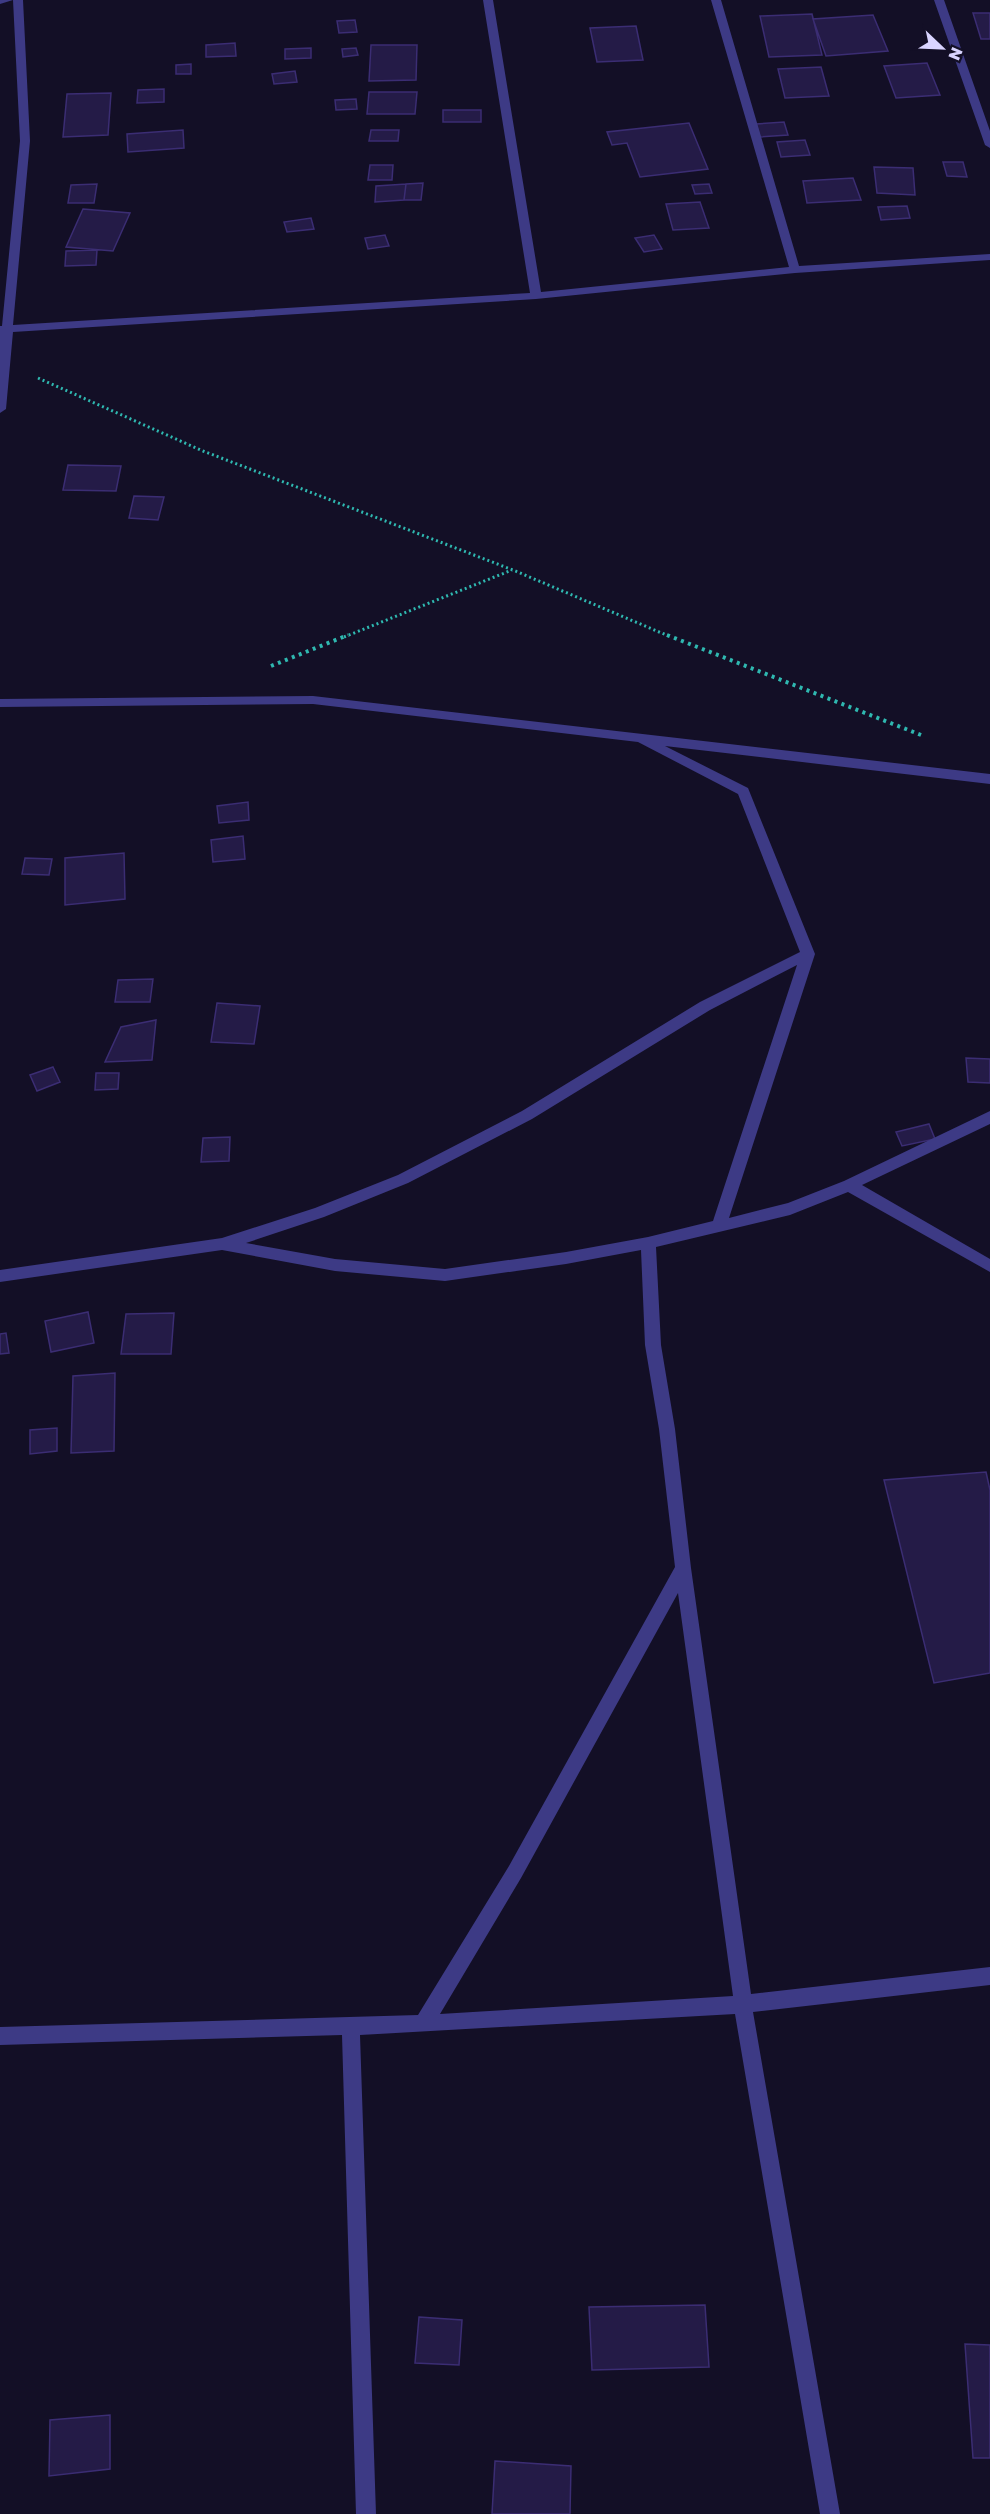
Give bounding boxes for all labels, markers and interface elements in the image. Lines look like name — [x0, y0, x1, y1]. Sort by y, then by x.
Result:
north arrow — [912, 18, 972, 78]
text: N — [944, 44, 967, 63]

